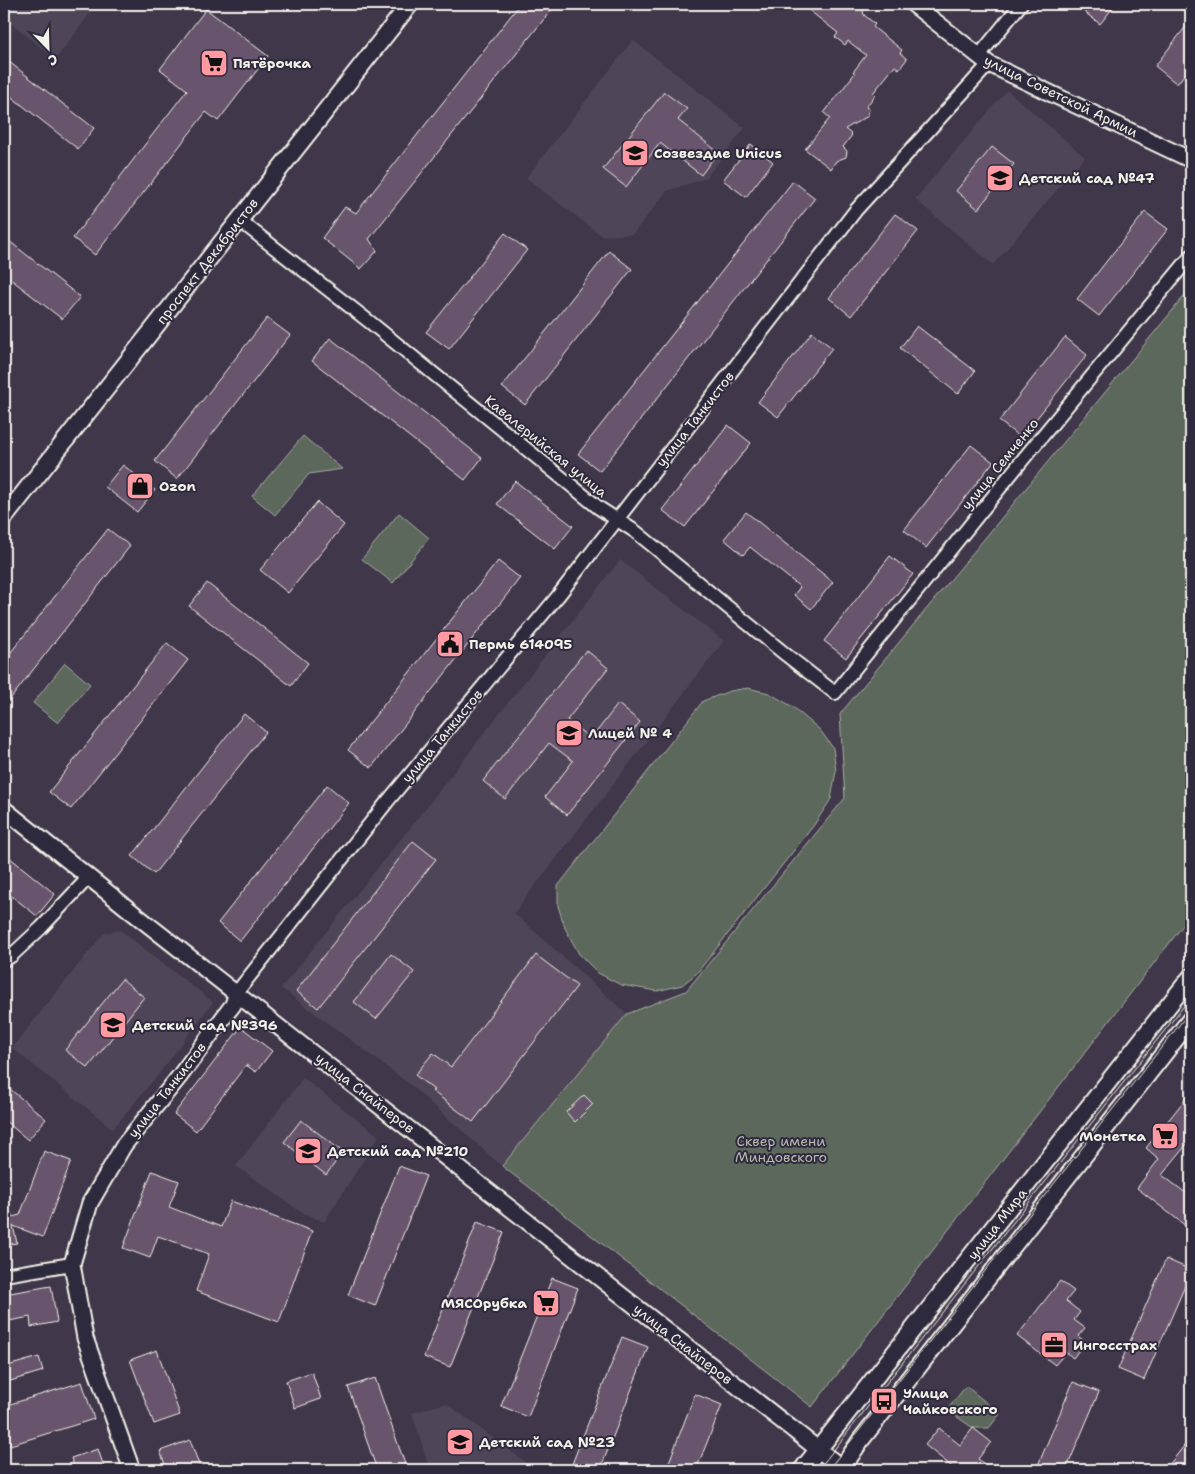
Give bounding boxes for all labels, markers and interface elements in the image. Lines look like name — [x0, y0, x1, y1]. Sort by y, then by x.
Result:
north arrow — [22, 22, 72, 72]
supermarket icon: Пятёрочка — [199, 48, 229, 78]
text: С — [46, 50, 61, 70]
street label: улица Советской Армии — [981, 51, 1141, 141]
place label: Пятёрочка — [233, 54, 312, 72]
school or university icon: Созвездие Unicus — [620, 138, 650, 168]
place label: Созвездие Unicus — [654, 144, 782, 162]
school or university icon: Детский сад №47 — [985, 163, 1015, 193]
place label: Детский сад №47 — [1019, 169, 1155, 187]
street label: проспект Декабристов — [152, 194, 262, 328]
street label: улица Танкистов — [652, 368, 738, 470]
street label: Кавалерийская улица — [481, 391, 611, 501]
street label: улица Семченко — [957, 414, 1043, 514]
shop icon: Ozon — [125, 471, 155, 501]
place label: Ozon — [159, 477, 196, 495]
public building icon: Пермь 614095 — [435, 629, 465, 659]
place label: Пермь 614095 — [469, 635, 573, 653]
street label: улица Танкистов — [398, 686, 486, 786]
school or university icon: Лицей № 4 — [554, 718, 584, 748]
place label: Лицей № 4 — [588, 724, 672, 742]
school or university icon: Детский сад №396 — [98, 1010, 128, 1040]
place label: Детский сад №396 — [132, 1016, 278, 1034]
street label: улица Танкистов — [124, 1039, 210, 1141]
street label: улица Снайперов — [312, 1049, 418, 1137]
supermarket icon: Монетка — [1150, 1121, 1180, 1151]
place label: Монетка — [1079, 1127, 1146, 1145]
park label: Сквер имени Миндовского — [735, 1132, 827, 1166]
school or university icon: Детский сад №210 — [293, 1136, 323, 1166]
place label: Детский сад №210 — [327, 1142, 469, 1160]
street label: улица Мира — [963, 1184, 1031, 1264]
supermarket icon: МЯСОрубка — [531, 1288, 561, 1318]
place label: МЯСОрубка — [441, 1294, 527, 1312]
street label: улица Снайперов — [630, 1300, 736, 1388]
office icon: Ингосстрах — [1039, 1330, 1069, 1360]
place label: Ингосстрах — [1073, 1336, 1157, 1354]
place label: Улица Чайковского — [903, 1384, 998, 1418]
bus stop icon: Улица Чайковского — [869, 1386, 899, 1416]
school or university icon: Детский сад №23 — [445, 1427, 475, 1457]
place label: Детский сад №23 — [479, 1433, 615, 1451]

